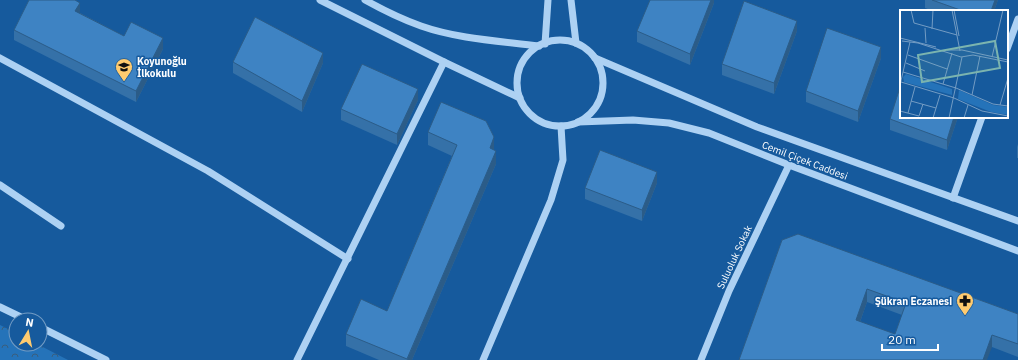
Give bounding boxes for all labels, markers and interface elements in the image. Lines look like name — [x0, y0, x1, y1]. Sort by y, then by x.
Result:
inset map — [900, 10, 1008, 118]
place label: Koyunoğlu İlkokulu — [137, 55, 187, 80]
school or university icon: Koyunoğlu İlkokulu — [114, 57, 134, 82]
street label: Cemil Çiçek Caddesi — [760, 138, 850, 183]
street label: Suluoluk Sokak — [714, 223, 755, 291]
pharmacy icon: Şükran Eczanesi — [955, 291, 975, 316]
place label: Şükran Eczanesi — [875, 295, 952, 308]
north arrow — [8, 312, 48, 352]
text: N — [25, 315, 35, 330]
scale bar — [882, 326, 938, 352]
text: 20 m — [888, 332, 916, 347]

